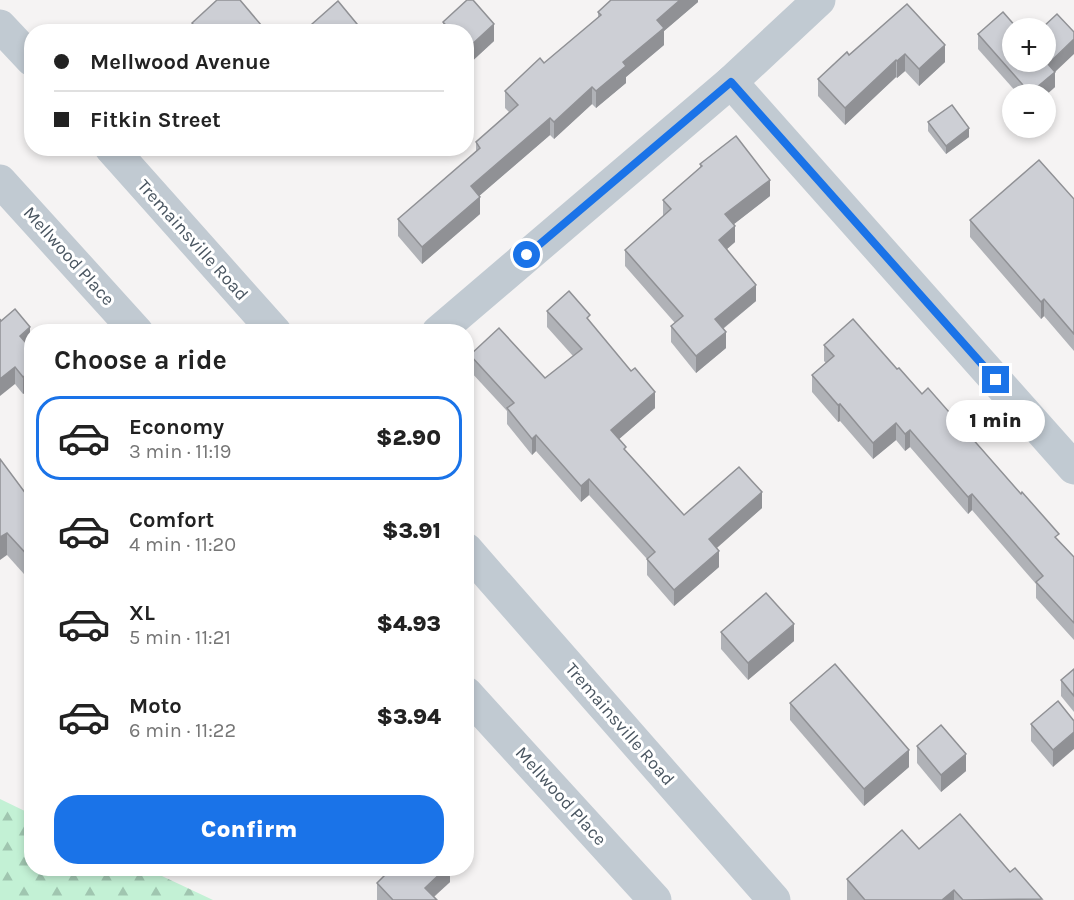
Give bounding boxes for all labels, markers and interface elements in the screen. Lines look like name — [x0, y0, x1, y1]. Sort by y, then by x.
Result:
map controls — [1002, 18, 1056, 138]
button: + — [1002, 18, 1056, 72]
text: Mellwood Avenue — [90, 49, 271, 75]
button: − — [1002, 84, 1056, 138]
text: Fitkin Street — [90, 107, 221, 133]
street label: Tremainsville Road — [133, 175, 253, 305]
street label: Mellwood Place — [19, 202, 119, 310]
route start — [513, 241, 540, 268]
text: Choose a ride — [54, 344, 227, 376]
route end — [982, 366, 1009, 393]
callout: 1 min — [946, 401, 1046, 443]
text: 1 min — [969, 409, 1022, 432]
icon: car — [57, 411, 111, 465]
text: Economy — [129, 414, 224, 440]
text: $2.90 — [376, 425, 441, 451]
text: 3 min · 11:19 — [129, 440, 231, 463]
icon: car — [57, 504, 111, 558]
text: Comfort — [129, 507, 214, 533]
text: $3.91 — [382, 518, 441, 544]
text: 4 min · 11:20 — [129, 533, 236, 556]
icon: car — [57, 597, 111, 651]
text: XL — [129, 600, 155, 626]
text: $4.93 — [376, 611, 441, 637]
text: 5 min · 11:21 — [129, 626, 231, 649]
street label: Tremainsville Road — [561, 658, 679, 790]
icon: car — [57, 690, 111, 744]
text: Moto — [129, 693, 182, 719]
text: $3.94 — [376, 704, 441, 730]
text: 6 min · 11:22 — [129, 719, 236, 742]
street label: Mellwood Place — [511, 742, 611, 850]
button: Confirm — [54, 795, 444, 864]

